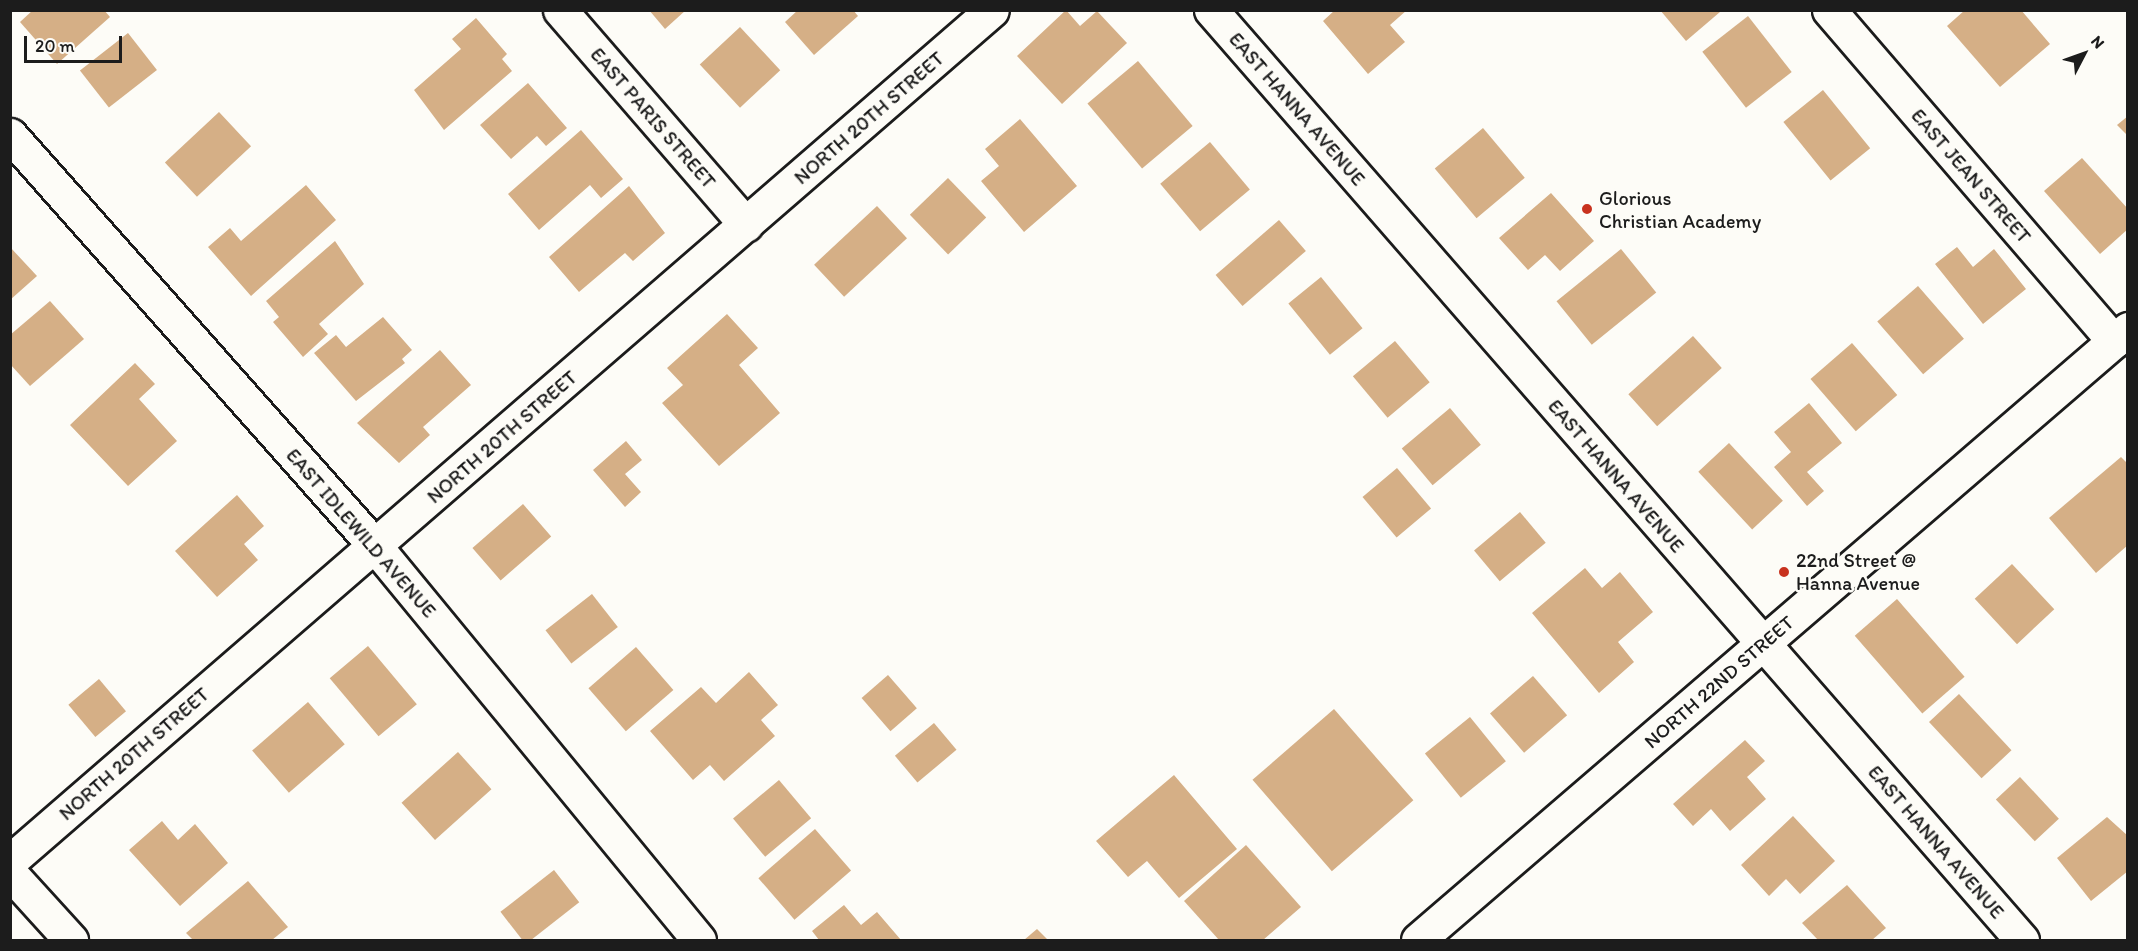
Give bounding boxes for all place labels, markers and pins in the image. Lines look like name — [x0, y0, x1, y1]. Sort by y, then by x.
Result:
place label: Glorious Christian Academy — [1599, 186, 1761, 233]
marker: Glorious Christian Academy — [1580, 202, 1594, 216]
place label: 22nd Street @ Hanna Avenue — [1796, 548, 1919, 595]
marker: 22nd Street @ Hanna Avenue — [1777, 565, 1791, 579]

